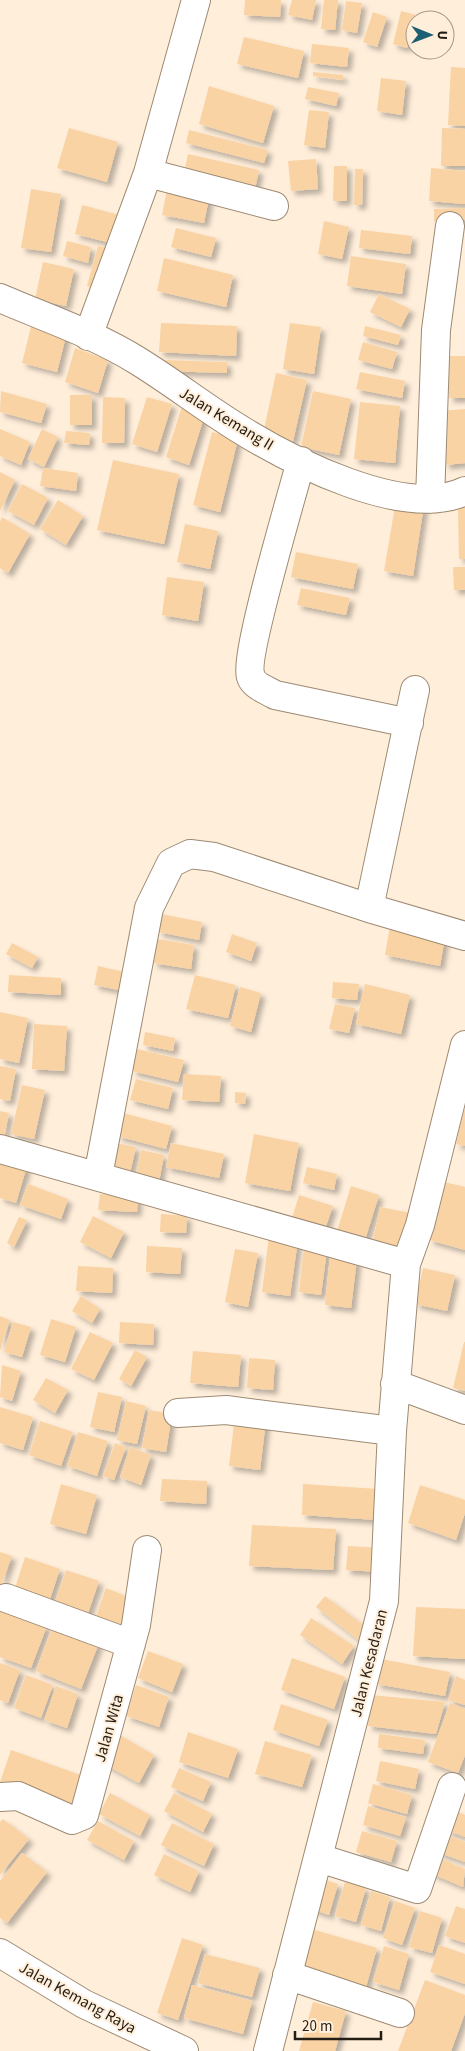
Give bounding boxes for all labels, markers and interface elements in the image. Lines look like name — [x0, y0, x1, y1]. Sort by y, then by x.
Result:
north arrow — [405, 10, 455, 60]
text: U — [432, 30, 452, 40]
street label: Jalan Kemang II — [175, 382, 278, 456]
street label: Jalan Kesadaran — [345, 1607, 393, 1720]
street label: Jalan Wita — [89, 1692, 129, 1765]
street label: Jalan Kemang Raya — [15, 1957, 140, 2039]
scale bar — [295, 2008, 381, 2040]
text: 20 m — [302, 2016, 332, 2037]

